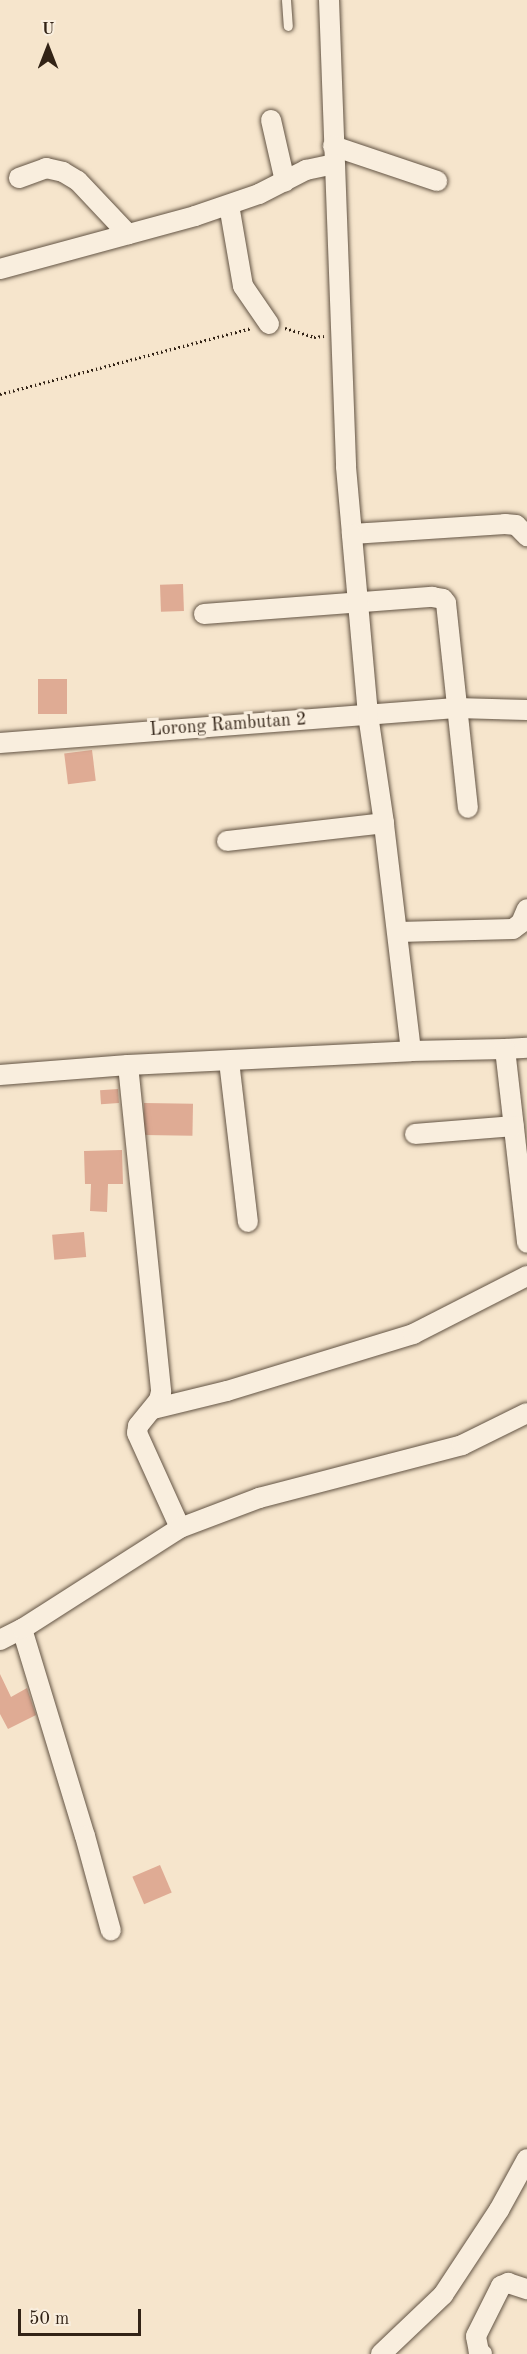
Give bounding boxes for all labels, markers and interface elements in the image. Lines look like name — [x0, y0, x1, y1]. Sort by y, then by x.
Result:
north arrow — [18, 18, 78, 78]
text: U — [42, 22, 54, 38]
street label: Lorong Rambutan 2 — [149, 709, 307, 741]
scale bar — [21, 2297, 144, 2335]
text: 50 m — [29, 2310, 69, 2328]

